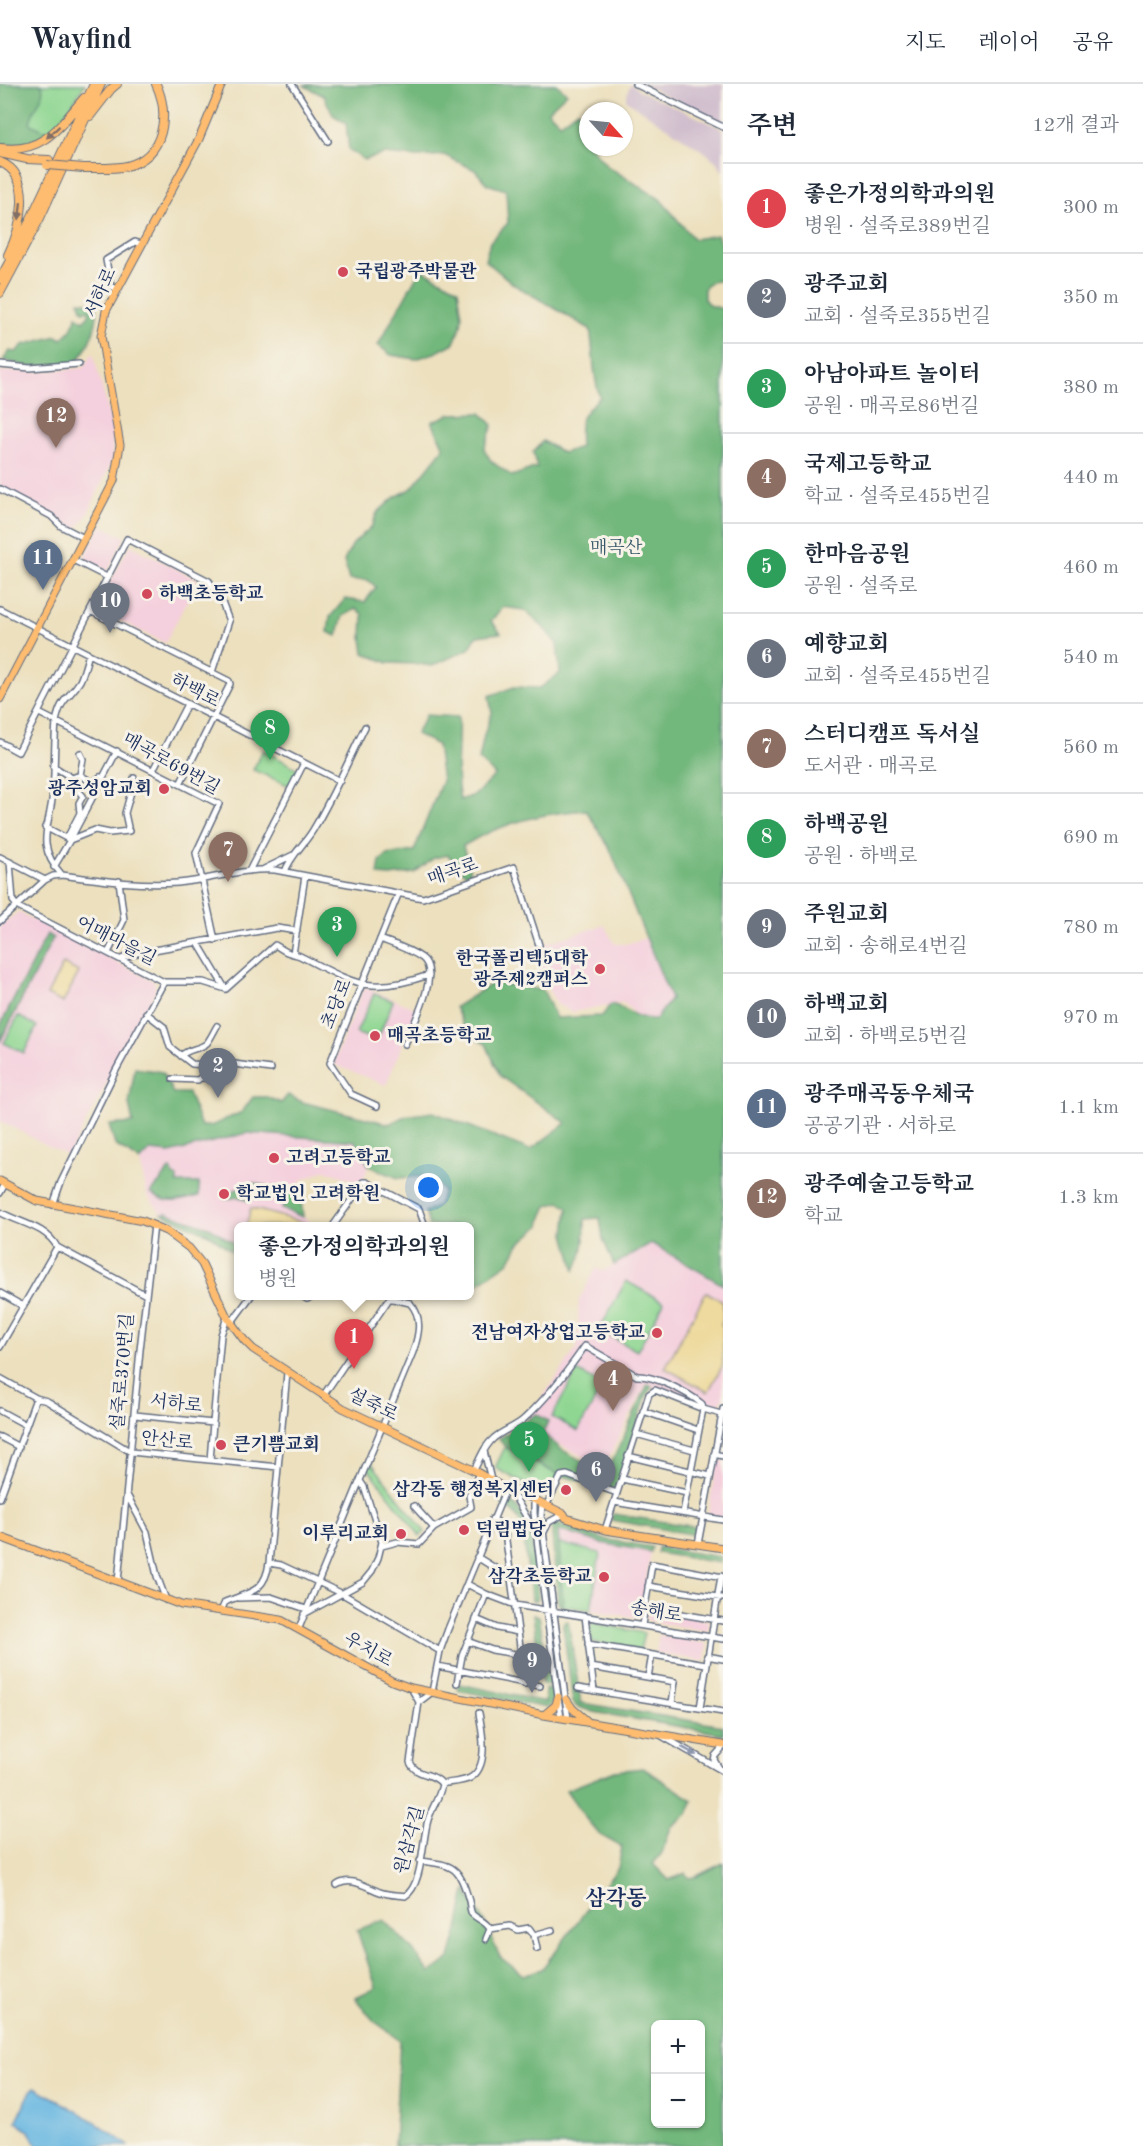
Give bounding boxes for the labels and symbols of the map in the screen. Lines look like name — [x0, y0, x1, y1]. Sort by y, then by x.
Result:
north arrow — [579, 102, 633, 156]
one-way arrow — [46, 125, 61, 139]
one-way arrow — [16, 202, 25, 221]
place label: 국립광주박물관 — [355, 261, 477, 281]
street label: 서하로 — [81, 265, 120, 320]
marker: 국립광주박물관 — [336, 265, 350, 279]
pin: 12 — [36, 398, 76, 448]
park label: 매곡산 — [590, 538, 643, 557]
pin: 11 — [24, 540, 63, 590]
place label: 하백초등학교 — [159, 583, 264, 603]
pin: 10 — [90, 584, 130, 633]
marker: 하백초등학교 — [140, 587, 154, 601]
street label: 하백로 — [168, 670, 223, 711]
pin: 8 — [250, 710, 290, 760]
street label: 매곡로69번길 — [119, 729, 223, 798]
place label: 광주성암교회 — [48, 778, 152, 798]
marker: 광주성암교회 — [157, 782, 171, 796]
pin: 7 — [208, 832, 248, 882]
street label: 매곡로 — [425, 854, 481, 889]
pin: 3 — [318, 908, 356, 957]
street label: 어매마을길 — [73, 912, 159, 969]
place label: 한국폴리텍5대학 광주제2캠퍼스 — [456, 948, 589, 989]
marker: 한국폴리텍5대학 광주제2캠퍼스 — [593, 962, 607, 976]
street label: 초당로 — [318, 976, 355, 1032]
place label: 매곡초등학교 — [387, 1025, 492, 1045]
marker: 매곡초등학교 — [368, 1029, 382, 1043]
pin: 2 — [198, 1048, 238, 1098]
place label: 고려고등학교 — [286, 1147, 391, 1167]
marker: 고려고등학교 — [267, 1151, 281, 1165]
your location — [414, 1173, 443, 1202]
place label: 학교법인 고려학원 — [236, 1183, 380, 1203]
marker: 학교법인 고려학원 — [217, 1187, 231, 1201]
street label: 설죽로370번길 — [108, 1312, 137, 1432]
pin: 1 — [334, 1320, 374, 1369]
place label: 전남여자상업고등학교 — [471, 1322, 646, 1342]
marker: 전남여자상업고등학교 — [650, 1326, 664, 1340]
pin: 4 — [594, 1362, 632, 1411]
street label: 설죽로 — [346, 1385, 401, 1425]
street label: 서하로 — [149, 1391, 203, 1416]
pin: 5 — [510, 1422, 548, 1472]
street label: 안산로 — [140, 1428, 194, 1453]
place label: 큰기쁨교회 — [233, 1434, 320, 1454]
marker: 큰기쁨교회 — [214, 1438, 228, 1452]
pin: 6 — [576, 1452, 616, 1502]
place label: 삼각동 행정복지센터 — [392, 1479, 554, 1499]
marker: 삼각동 행정복지센터 — [559, 1483, 573, 1497]
place label: 덕림법당 — [476, 1519, 546, 1539]
place label: 이루리교회 — [302, 1523, 389, 1543]
marker: 덕림법당 — [457, 1523, 471, 1537]
marker: 이루리교회 — [394, 1527, 408, 1541]
place label: 삼각초등학교 — [488, 1566, 593, 1586]
marker: 삼각초등학교 — [597, 1570, 611, 1584]
street label: 송해로 — [629, 1597, 684, 1625]
street label: 우치로 — [341, 1629, 396, 1671]
pin: 9 — [512, 1644, 552, 1693]
one-way arrow — [680, 1746, 697, 1756]
street label: 원삼각길 — [391, 1804, 428, 1876]
district label: 삼각동 — [586, 1886, 646, 1910]

